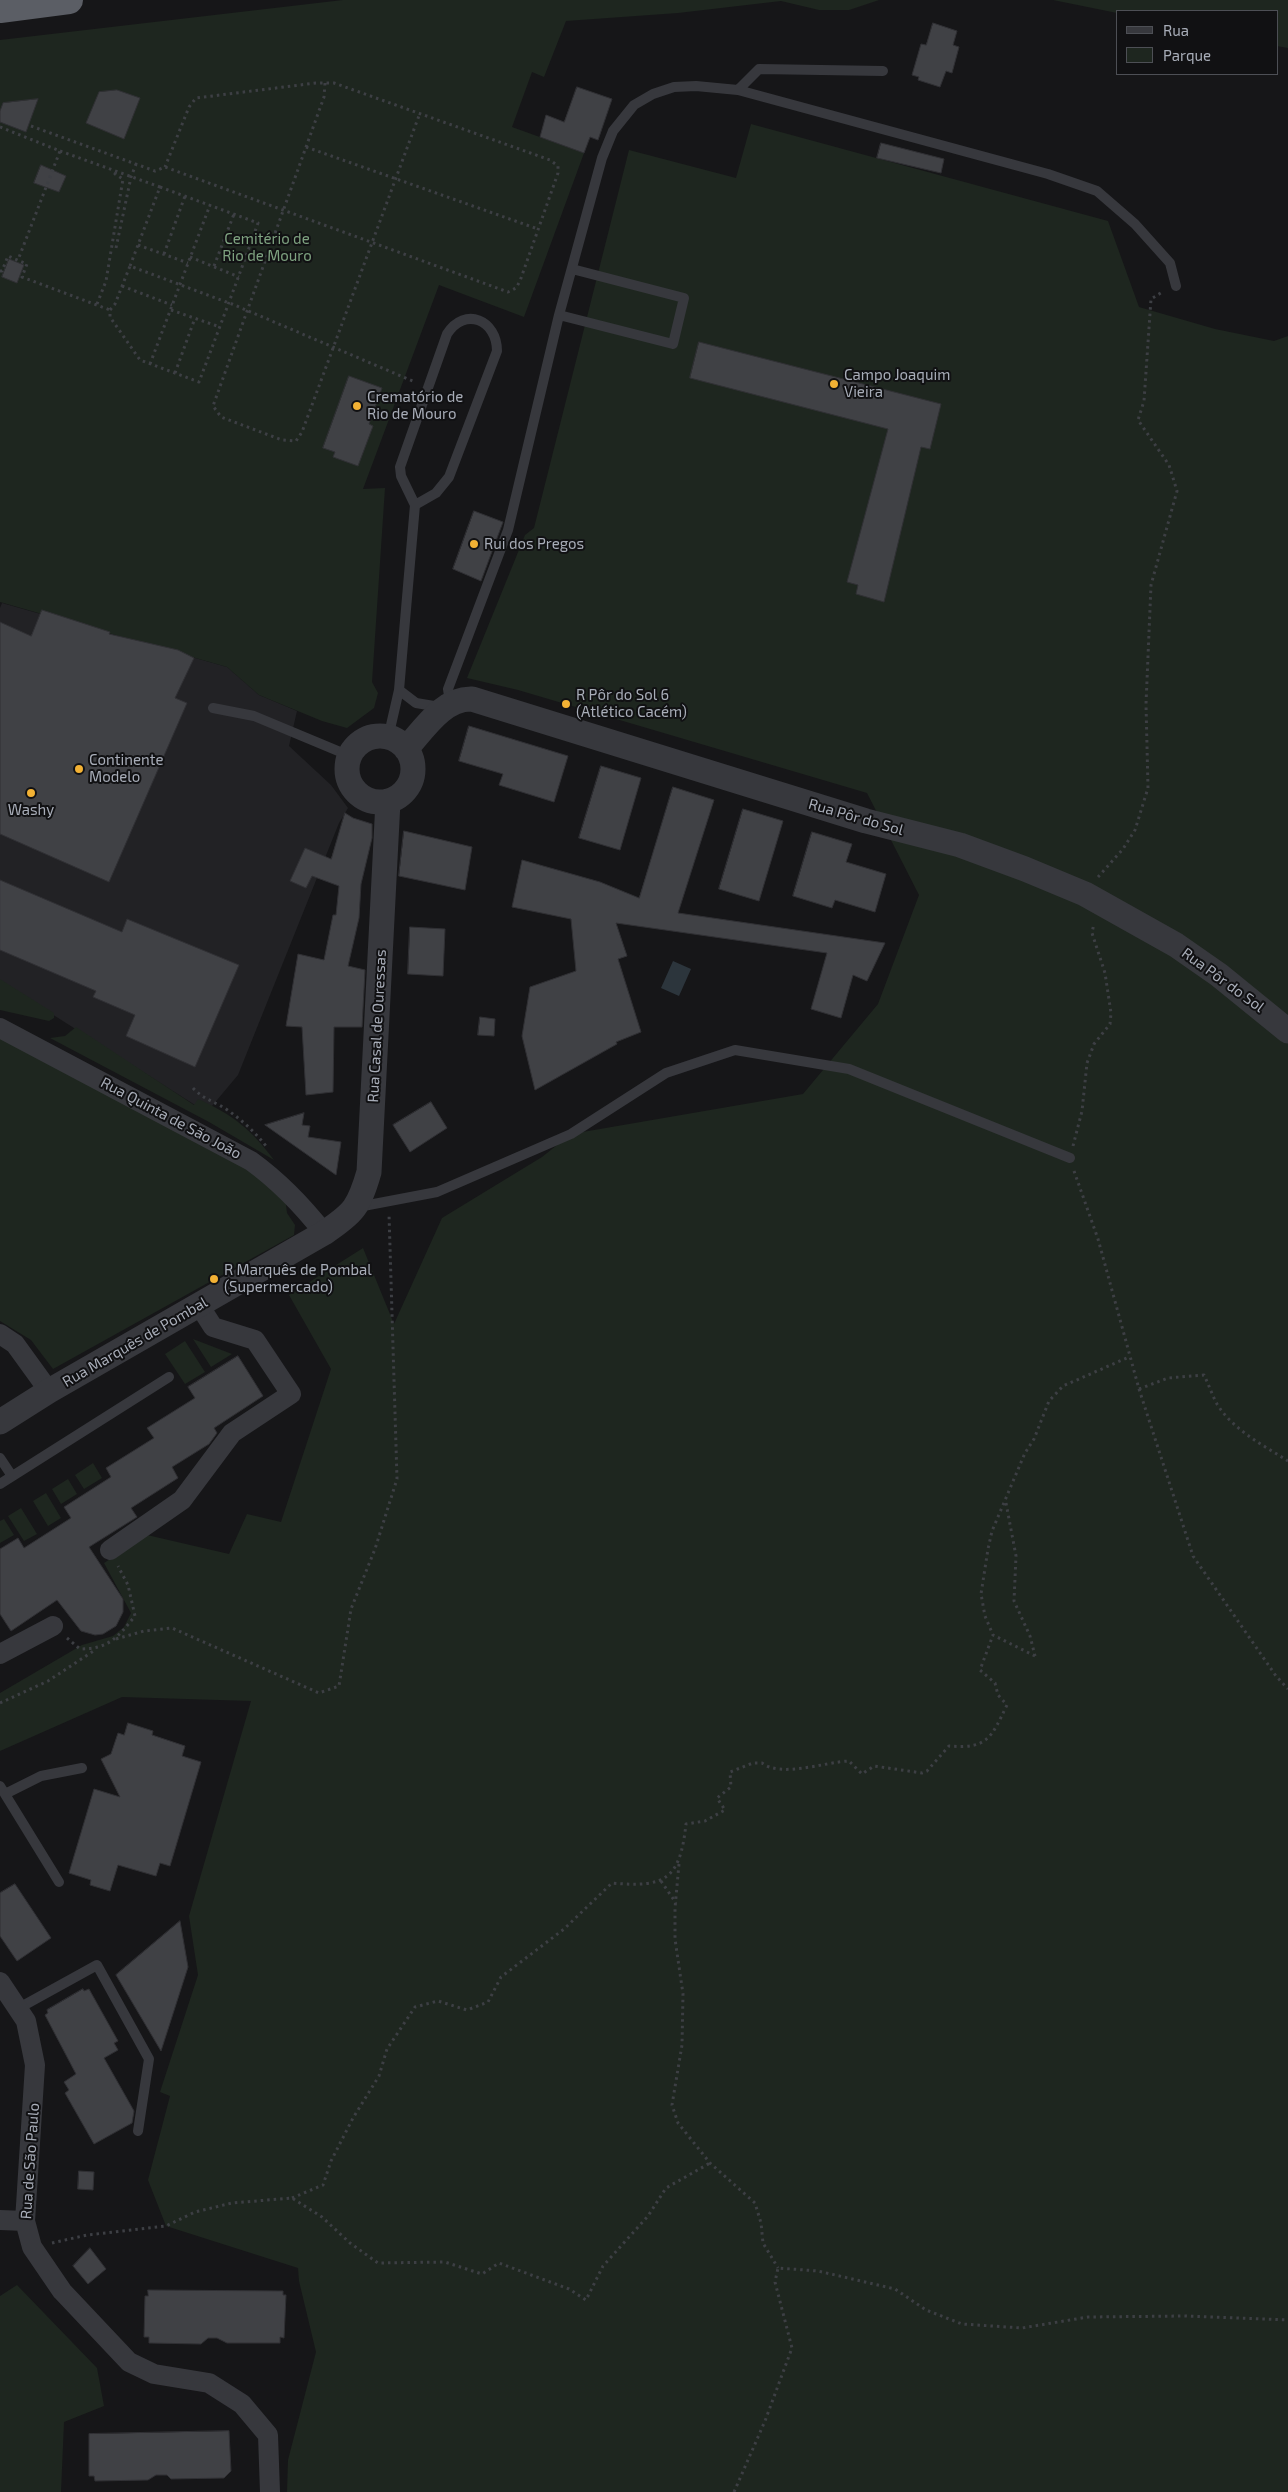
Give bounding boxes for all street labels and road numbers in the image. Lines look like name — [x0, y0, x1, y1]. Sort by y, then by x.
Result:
street label: Rua Pôr do Sol — [806, 795, 906, 839]
street label: Rua Pôr do Sol — [1178, 944, 1268, 1016]
street label: Rua Casal de Ouressas — [364, 949, 390, 1103]
street label: Rua Quinta de São João — [98, 1073, 244, 1163]
street label: Rua Marquês de Pombal — [59, 1293, 211, 1391]
street label: Rua de São Paulo — [17, 2102, 43, 2220]

